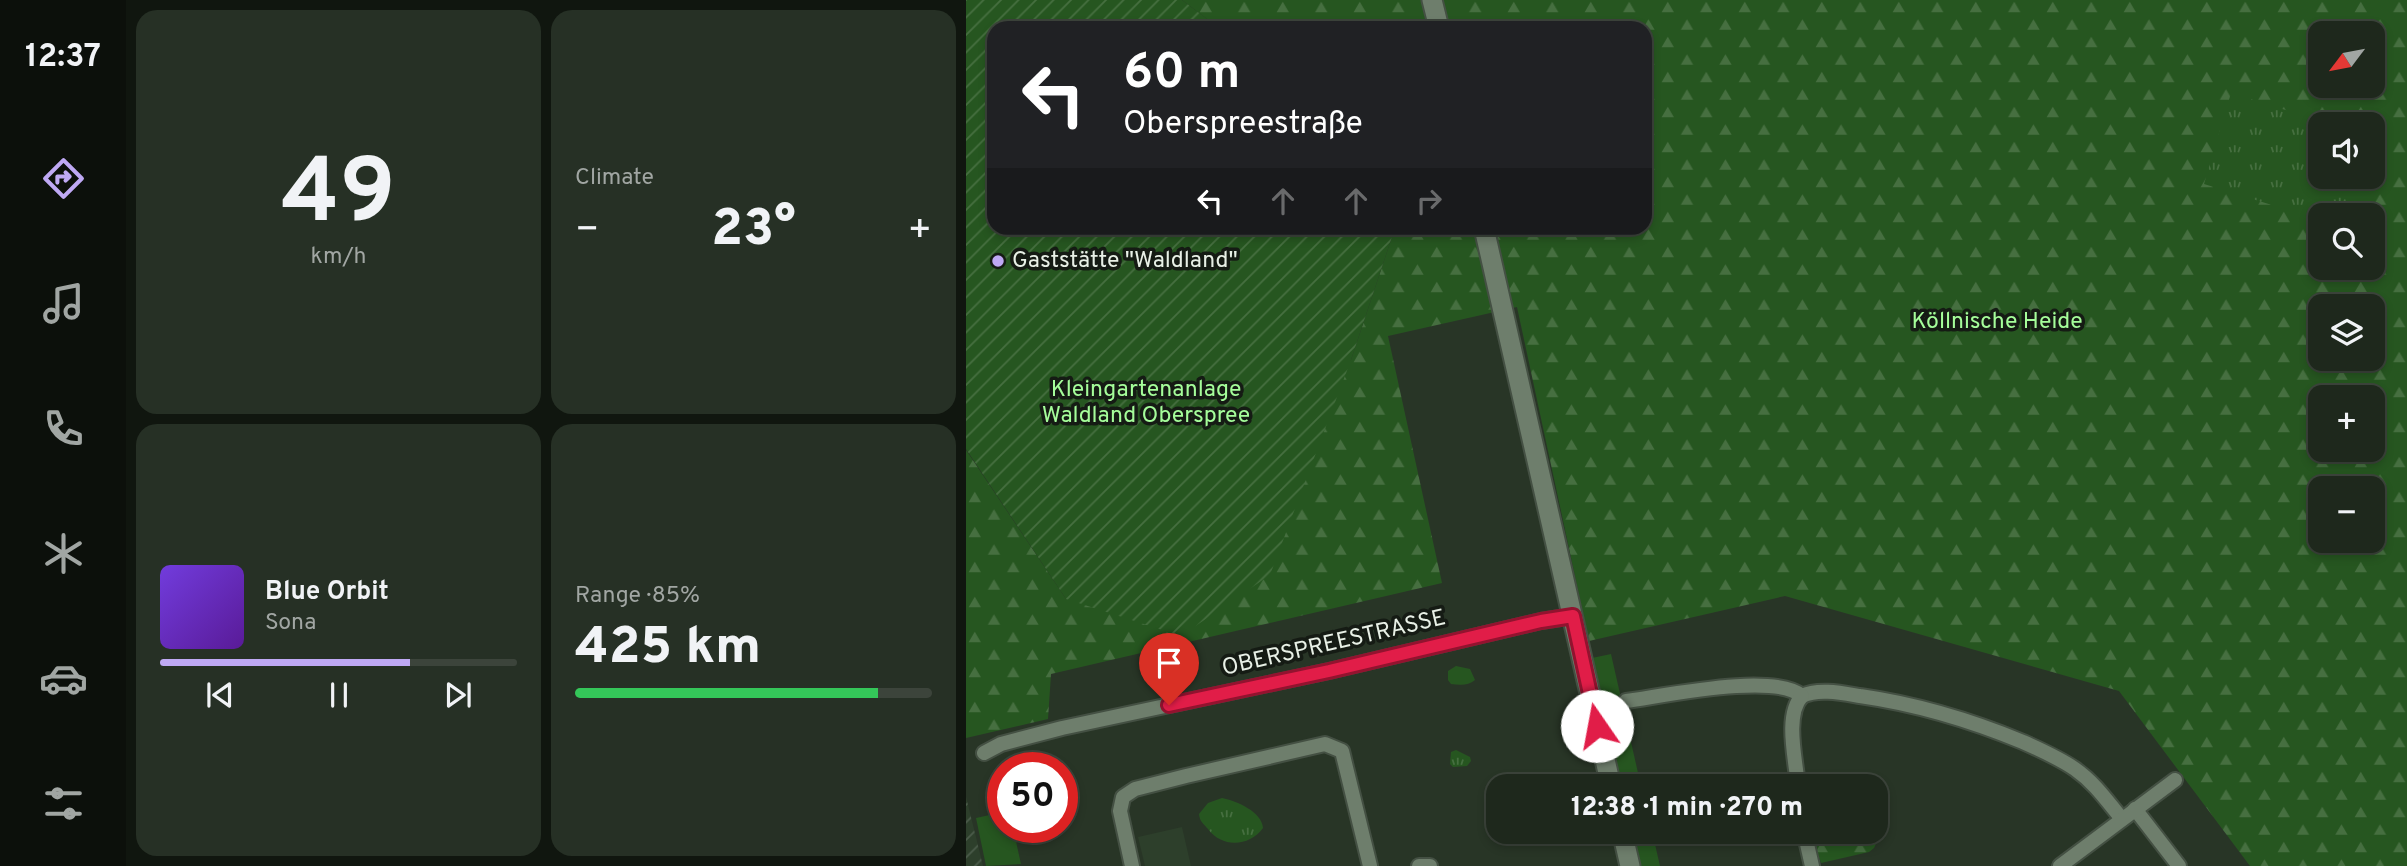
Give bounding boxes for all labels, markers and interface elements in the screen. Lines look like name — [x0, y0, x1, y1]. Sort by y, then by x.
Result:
north arrow — [2308, 21, 2385, 98]
map controls — [2308, 21, 2385, 553]
text: 12:37 — [25, 38, 101, 78]
text: 60 m — [1123, 44, 1241, 106]
icon: left — [1008, 49, 1099, 140]
text: Oberspreestraße — [1123, 105, 1363, 145]
button: sound — [2308, 112, 2385, 189]
text: 49 — [281, 140, 396, 255]
icon: directions — [39, 154, 88, 203]
text: Climate — [575, 164, 654, 193]
icon: left — [1191, 182, 1229, 220]
icon: ahead — [1264, 182, 1302, 220]
icon: ahead — [1337, 182, 1375, 220]
icon: right — [1410, 182, 1448, 220]
text: 23° — [711, 198, 796, 264]
button: search — [2308, 203, 2385, 280]
text: − — [575, 207, 600, 256]
text: + — [907, 207, 932, 256]
text: km/h — [311, 243, 366, 272]
place label: Gaststätte "Waldland" — [1012, 247, 1238, 276]
marker: Gaststätte "Waldland" — [990, 253, 1006, 269]
icon: music — [39, 279, 88, 328]
button: layers — [2308, 294, 2385, 371]
park label: Köllnische Heide — [1911, 308, 2083, 337]
park label: Kleingartenanlage Waldland Oberspree — [1042, 376, 1250, 431]
button: + — [2308, 385, 2385, 462]
icon: phone — [39, 404, 88, 453]
button: − — [2308, 476, 2385, 553]
icon: climate — [39, 529, 88, 578]
text: Blue Orbit — [265, 576, 389, 609]
text: Range · 85% — [575, 582, 700, 611]
street label: OBERSPREESTRASSE — [1219, 604, 1449, 684]
text: Sona — [265, 609, 316, 638]
text: 425 km — [575, 616, 761, 682]
pin — [1139, 633, 1199, 705]
icon: arrive — [1150, 644, 1188, 682]
icon: car — [39, 654, 88, 703]
icon: previous — [201, 676, 239, 714]
icon: pause — [320, 676, 358, 714]
icon: next — [439, 676, 477, 714]
position arrow — [1560, 689, 1634, 763]
speed limit sign: 50 — [987, 752, 1078, 843]
icon: filters — [39, 779, 88, 828]
text: 12:38 · 1 min · 270 m — [1571, 792, 1803, 825]

